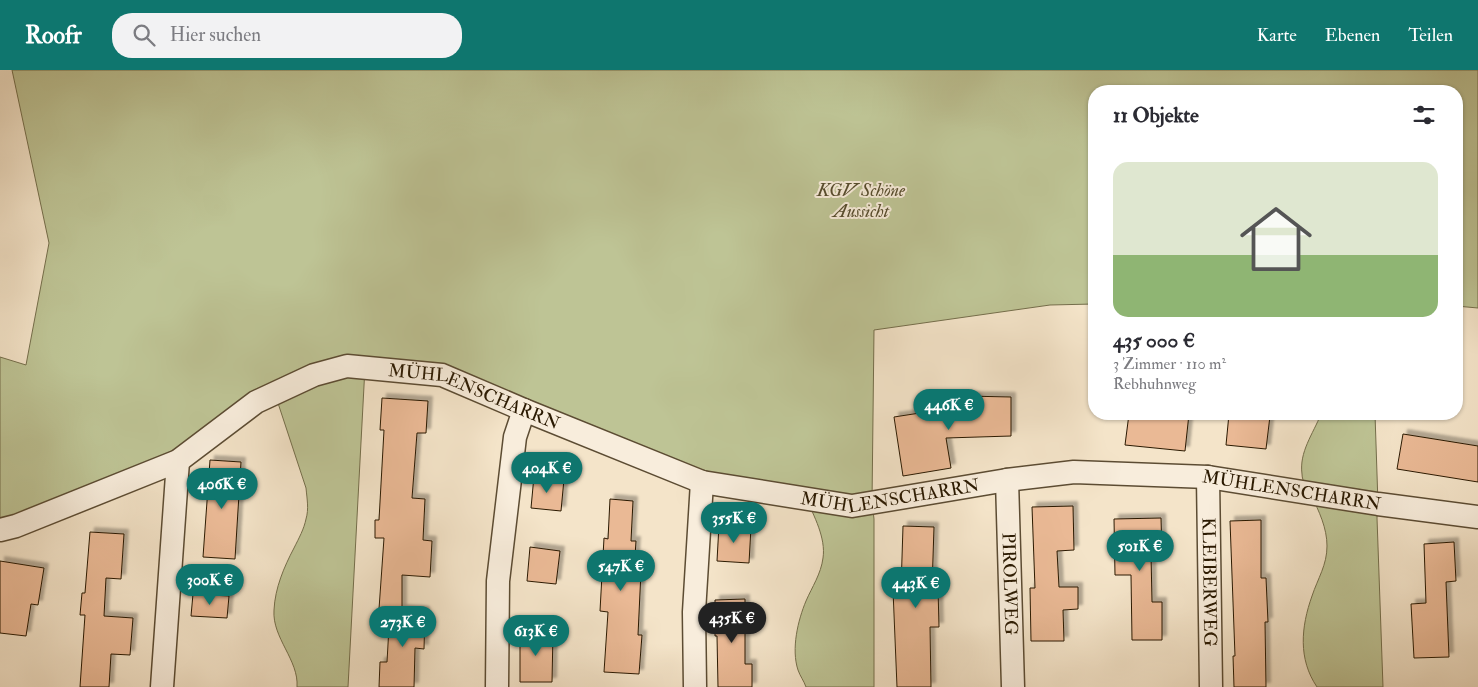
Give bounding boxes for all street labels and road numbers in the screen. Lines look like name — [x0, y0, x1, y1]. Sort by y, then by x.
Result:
street label: MÜHLENSCHARRN — [387, 359, 563, 435]
street label: MÜHLENSCHARRN — [1201, 465, 1383, 516]
street label: MÜHLENSCHARRN — [799, 474, 981, 519]
street label: KLEIBERWEG — [1197, 517, 1221, 647]
street label: PIROLWEG — [997, 532, 1022, 636]

